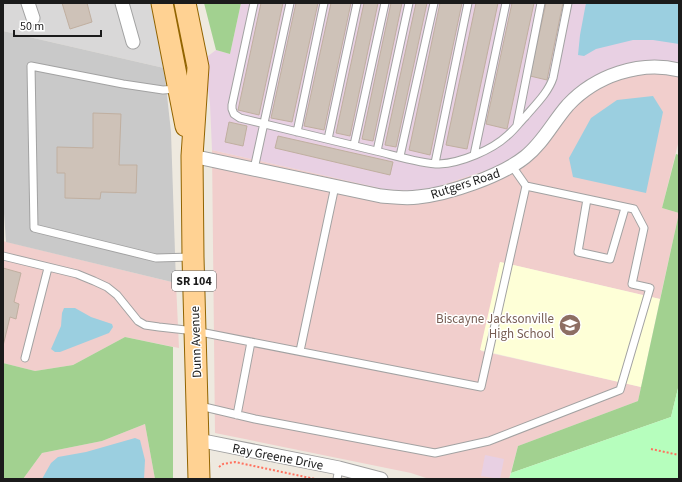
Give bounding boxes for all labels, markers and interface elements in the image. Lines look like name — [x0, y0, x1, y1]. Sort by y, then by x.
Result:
scale bar — [14, 12, 101, 38]
text: 50 m — [20, 18, 44, 35]
street label: Rutgers Road — [428, 164, 502, 204]
road number: SR 104 — [172, 271, 216, 291]
street label: Dunn Avenue — [186, 306, 206, 378]
place label: Biscayne Jacksonville High School — [436, 310, 554, 343]
school or university icon: Biscayne Jacksonville High School — [557, 312, 583, 338]
street label: Ray Greene Drive — [231, 439, 325, 475]

